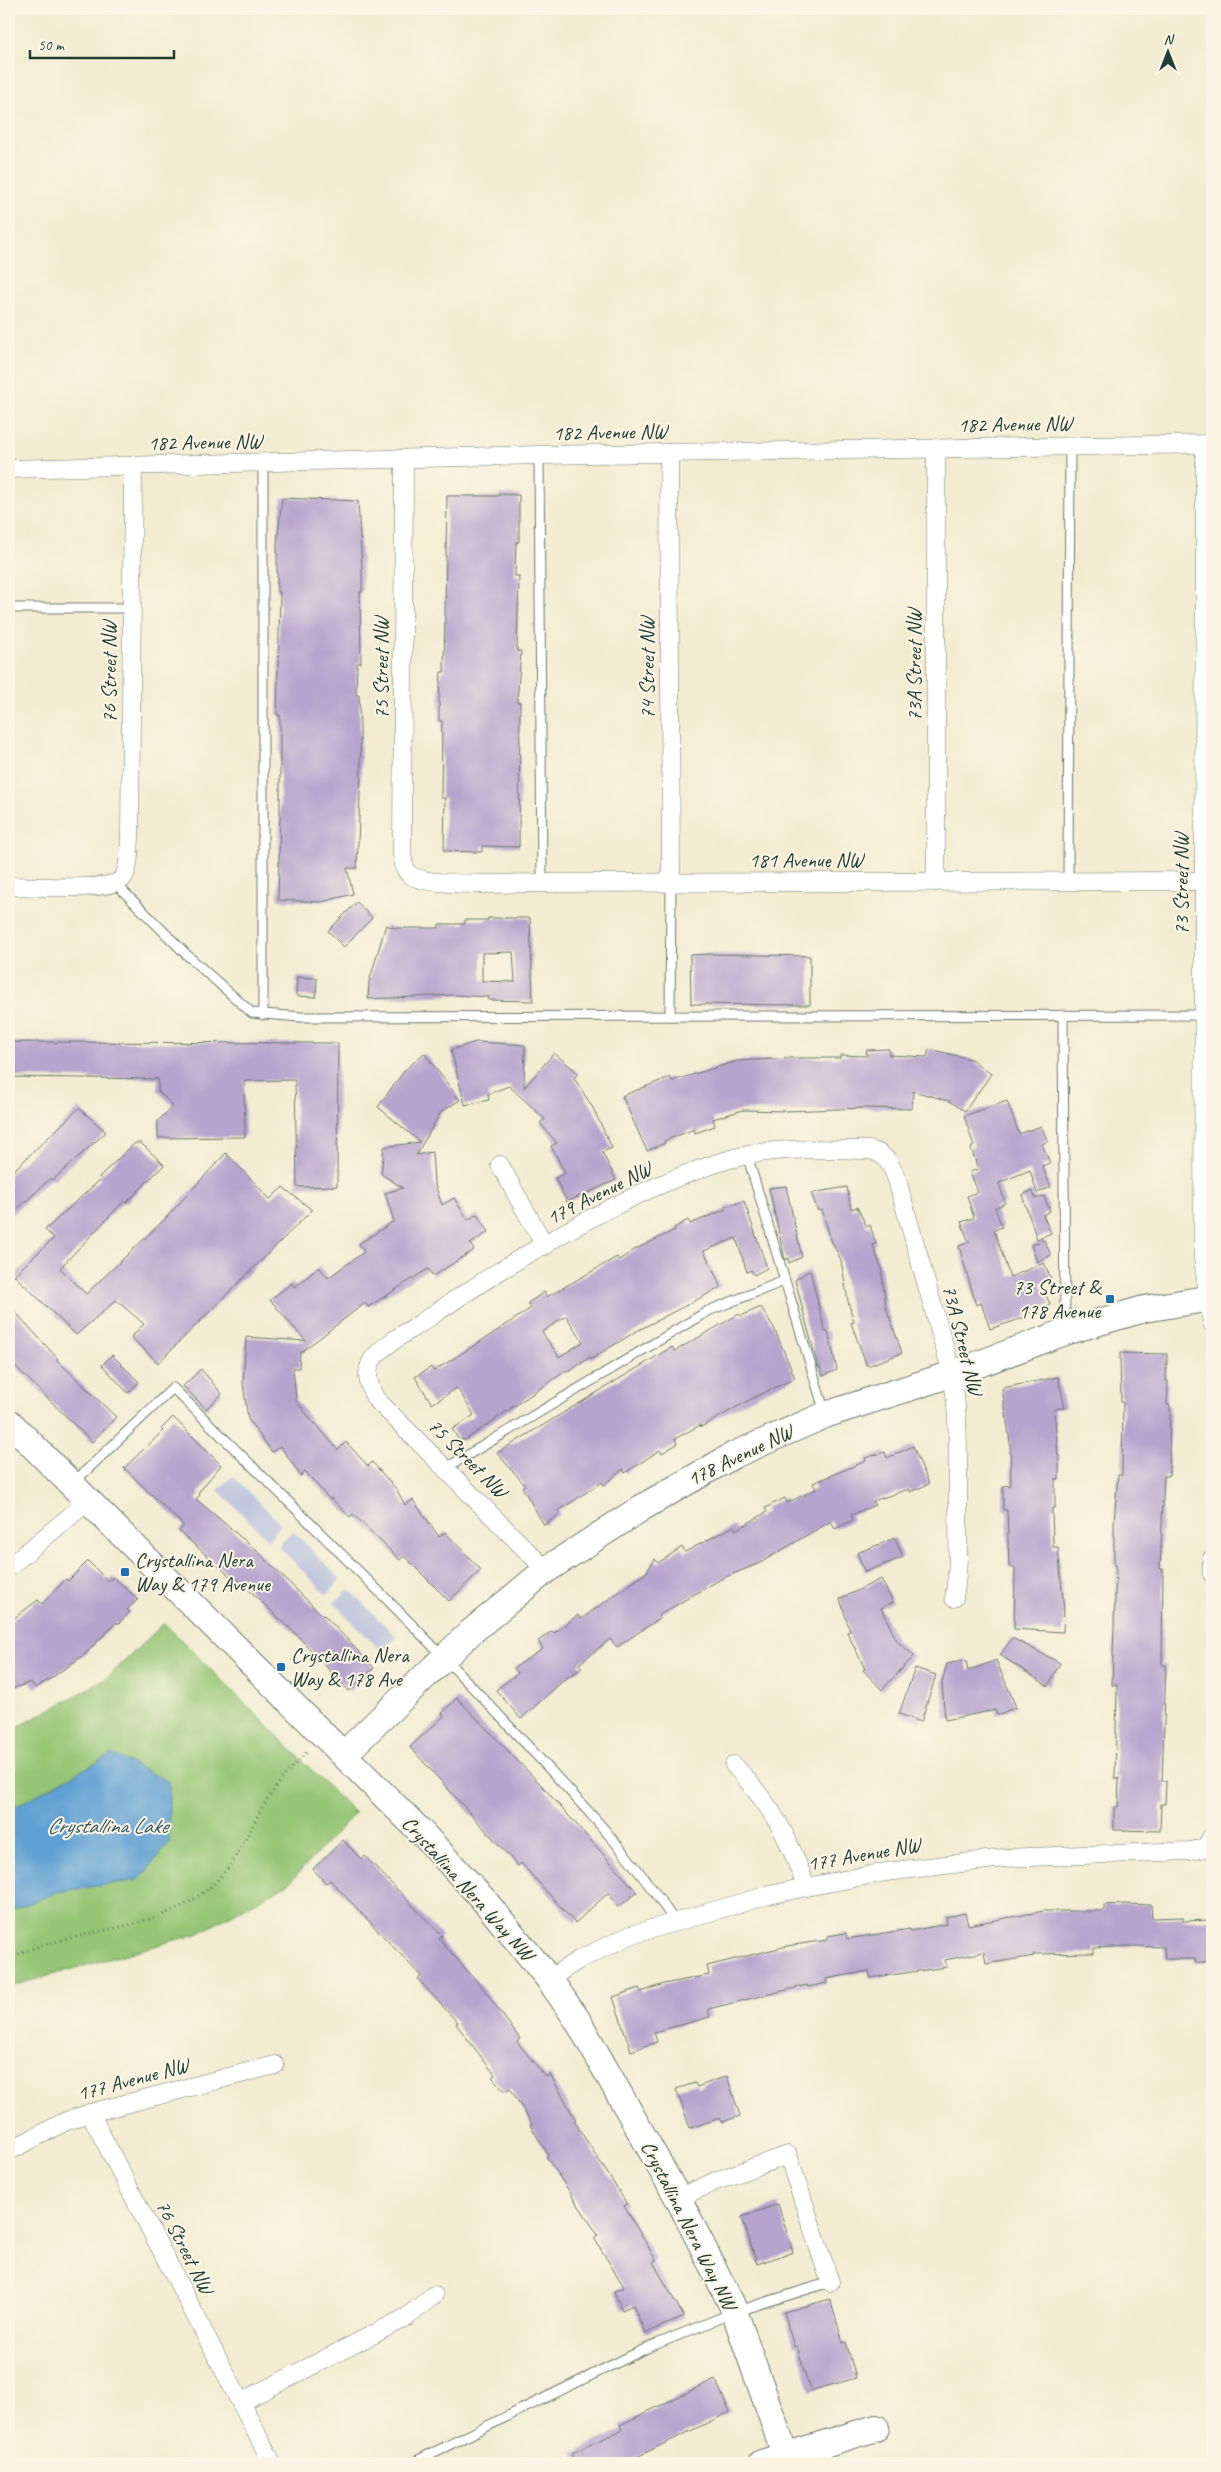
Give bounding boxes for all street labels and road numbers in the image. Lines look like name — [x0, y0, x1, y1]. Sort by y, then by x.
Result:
street label: 182 Avenue NW — [958, 410, 1074, 438]
street label: 182 Avenue NW — [553, 418, 669, 446]
street label: 182 Avenue NW — [148, 428, 264, 456]
street label: 73A Street NW — [901, 607, 927, 722]
street label: 75 Street NW — [368, 615, 394, 719]
street label: 74 Street NW — [634, 615, 660, 719]
street label: 76 Street NW — [96, 619, 122, 723]
street label: 73 Street NW — [1168, 831, 1194, 935]
street label: 181 Avenue NW — [749, 847, 865, 873]
street label: 179 Avenue NW — [542, 1155, 658, 1231]
street label: 73A Street NW — [937, 1282, 990, 1400]
street label: 75 Street NW — [423, 1413, 515, 1505]
street label: 178 Avenue NW — [683, 1417, 799, 1492]
street label: Crystallina Nera Way NW — [396, 1810, 542, 1969]
street label: 177 Avenue NW — [805, 1831, 924, 1877]
street label: 177 Avenue NW — [74, 2051, 193, 2106]
street label: Crystallina Nera Way NW — [635, 2136, 745, 2317]
street label: 76 Street NW — [150, 2195, 221, 2300]

